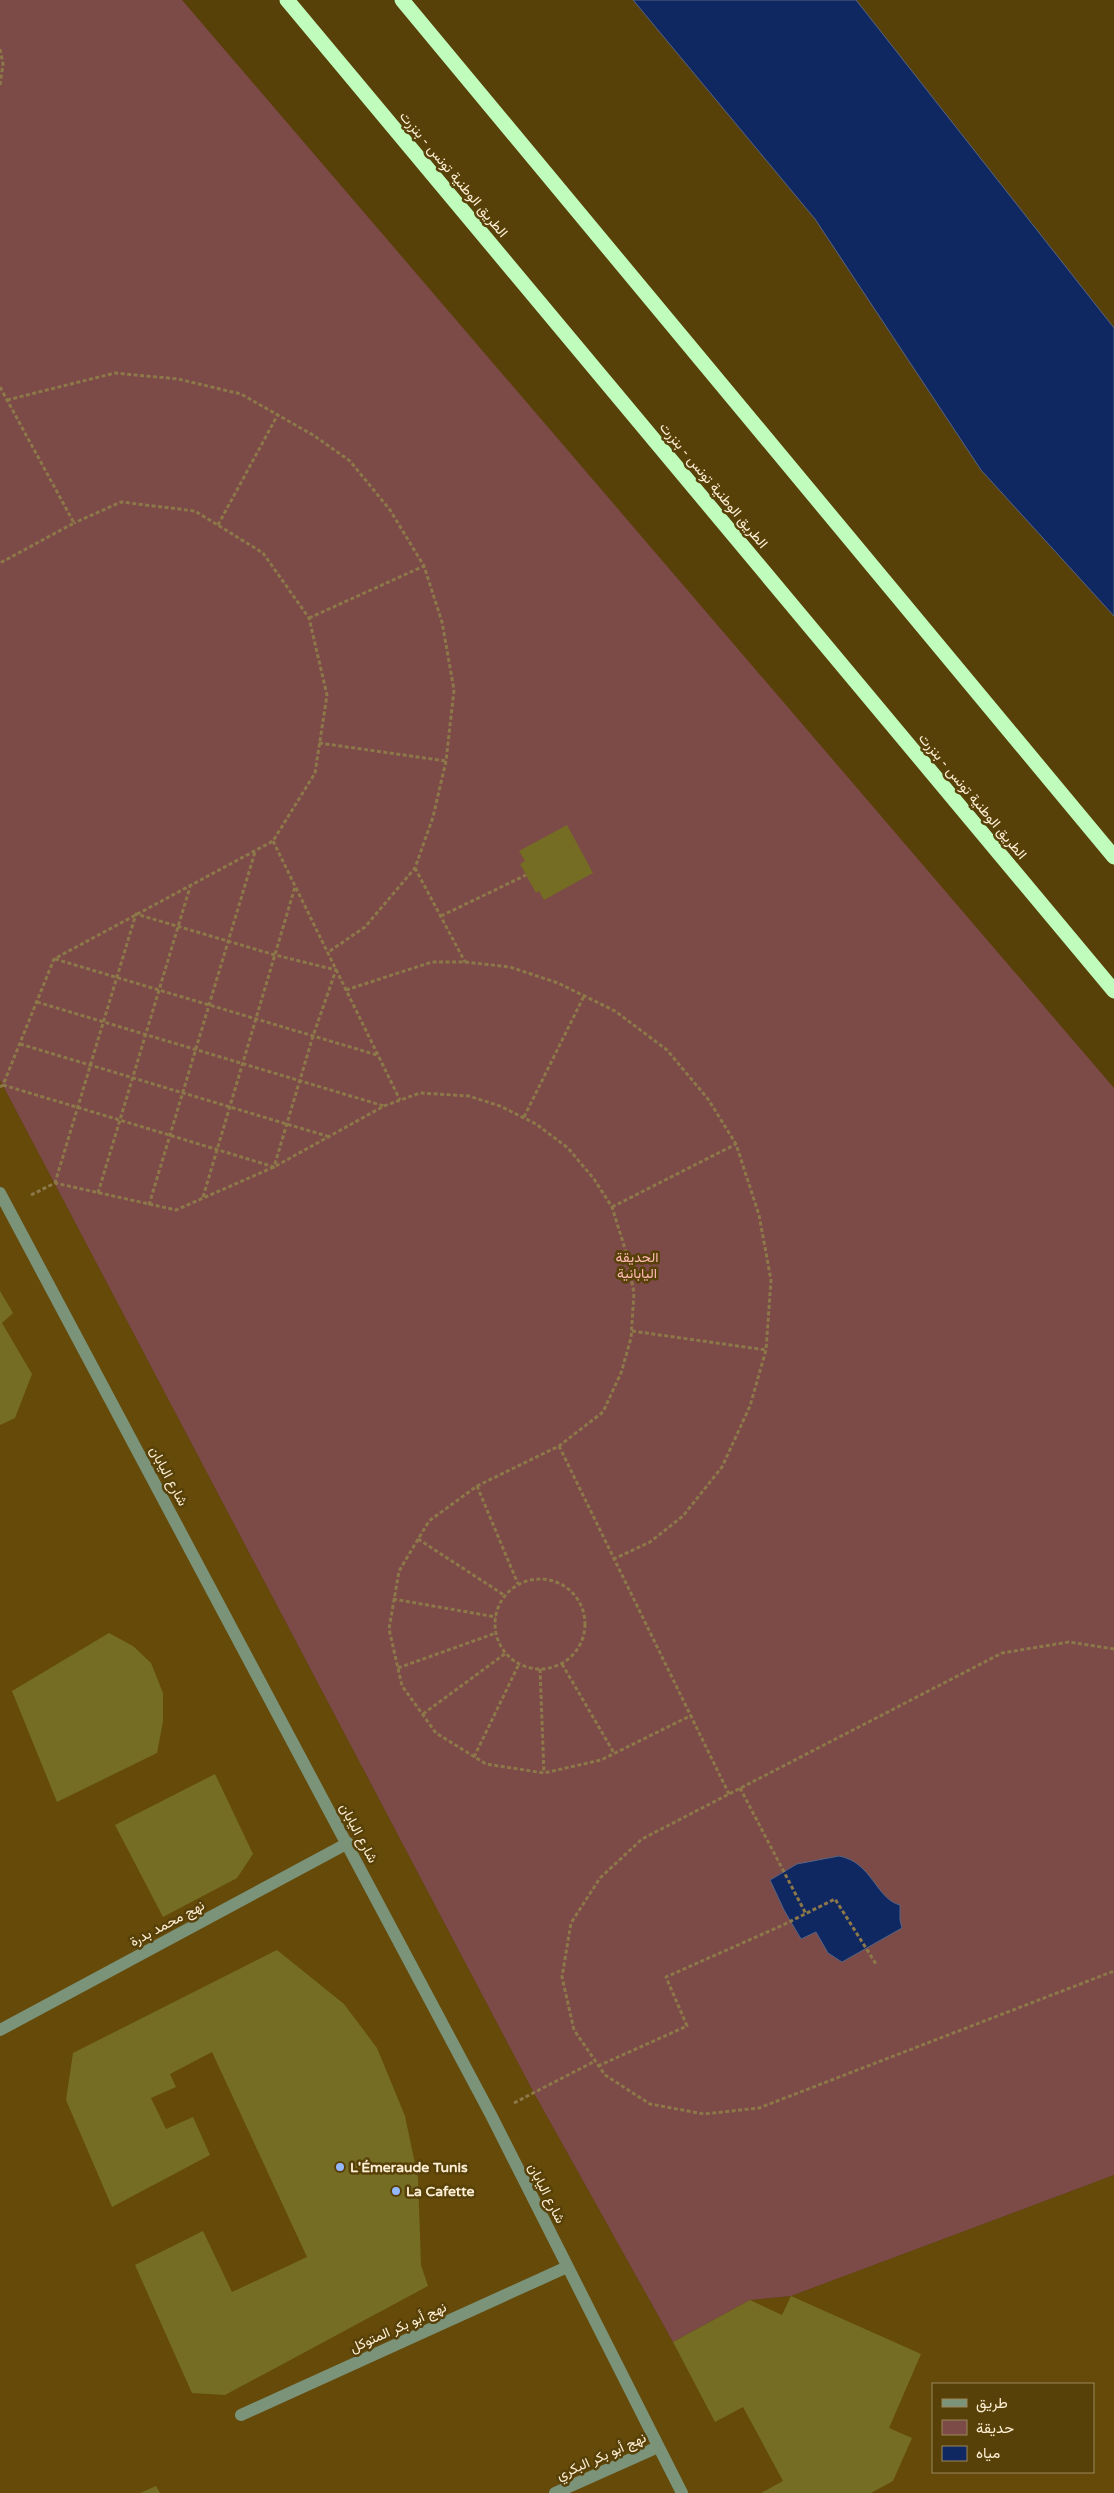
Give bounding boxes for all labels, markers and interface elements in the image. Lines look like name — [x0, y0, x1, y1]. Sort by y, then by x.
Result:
street label: الطريق الوطنية تونس - بنزرت — [396, 108, 511, 241]
street label: الطريق الوطنية تونس - بنزرت — [656, 419, 771, 552]
street label: الطريق الوطنية تونس - بنزرت — [915, 730, 1030, 863]
park label: الحديقة اليابانية — [616, 1249, 658, 1282]
street label: شارع اليابان — [144, 1444, 191, 1510]
street label: شارع اليابان — [334, 1801, 381, 1867]
street label: نهج محمد بدرة — [127, 1897, 208, 1952]
place label: L'Émeraude Tunis — [350, 2159, 468, 2176]
street label: شارع اليابان — [522, 2160, 569, 2227]
marker: L'Émeraude Tunis — [334, 2161, 346, 2173]
place label: La Cafette — [406, 2183, 474, 2200]
marker: La Cafette — [390, 2185, 402, 2197]
street label: نهج أبو بكر المتوكل — [347, 2299, 450, 2358]
legend — [932, 2383, 1094, 2473]
text: طريق — [976, 2394, 1008, 2413]
text: حديقة — [976, 2419, 1014, 2437]
street label: نهج أبو بكر البكري — [554, 2429, 650, 2487]
text: مياه — [976, 2444, 1000, 2462]

